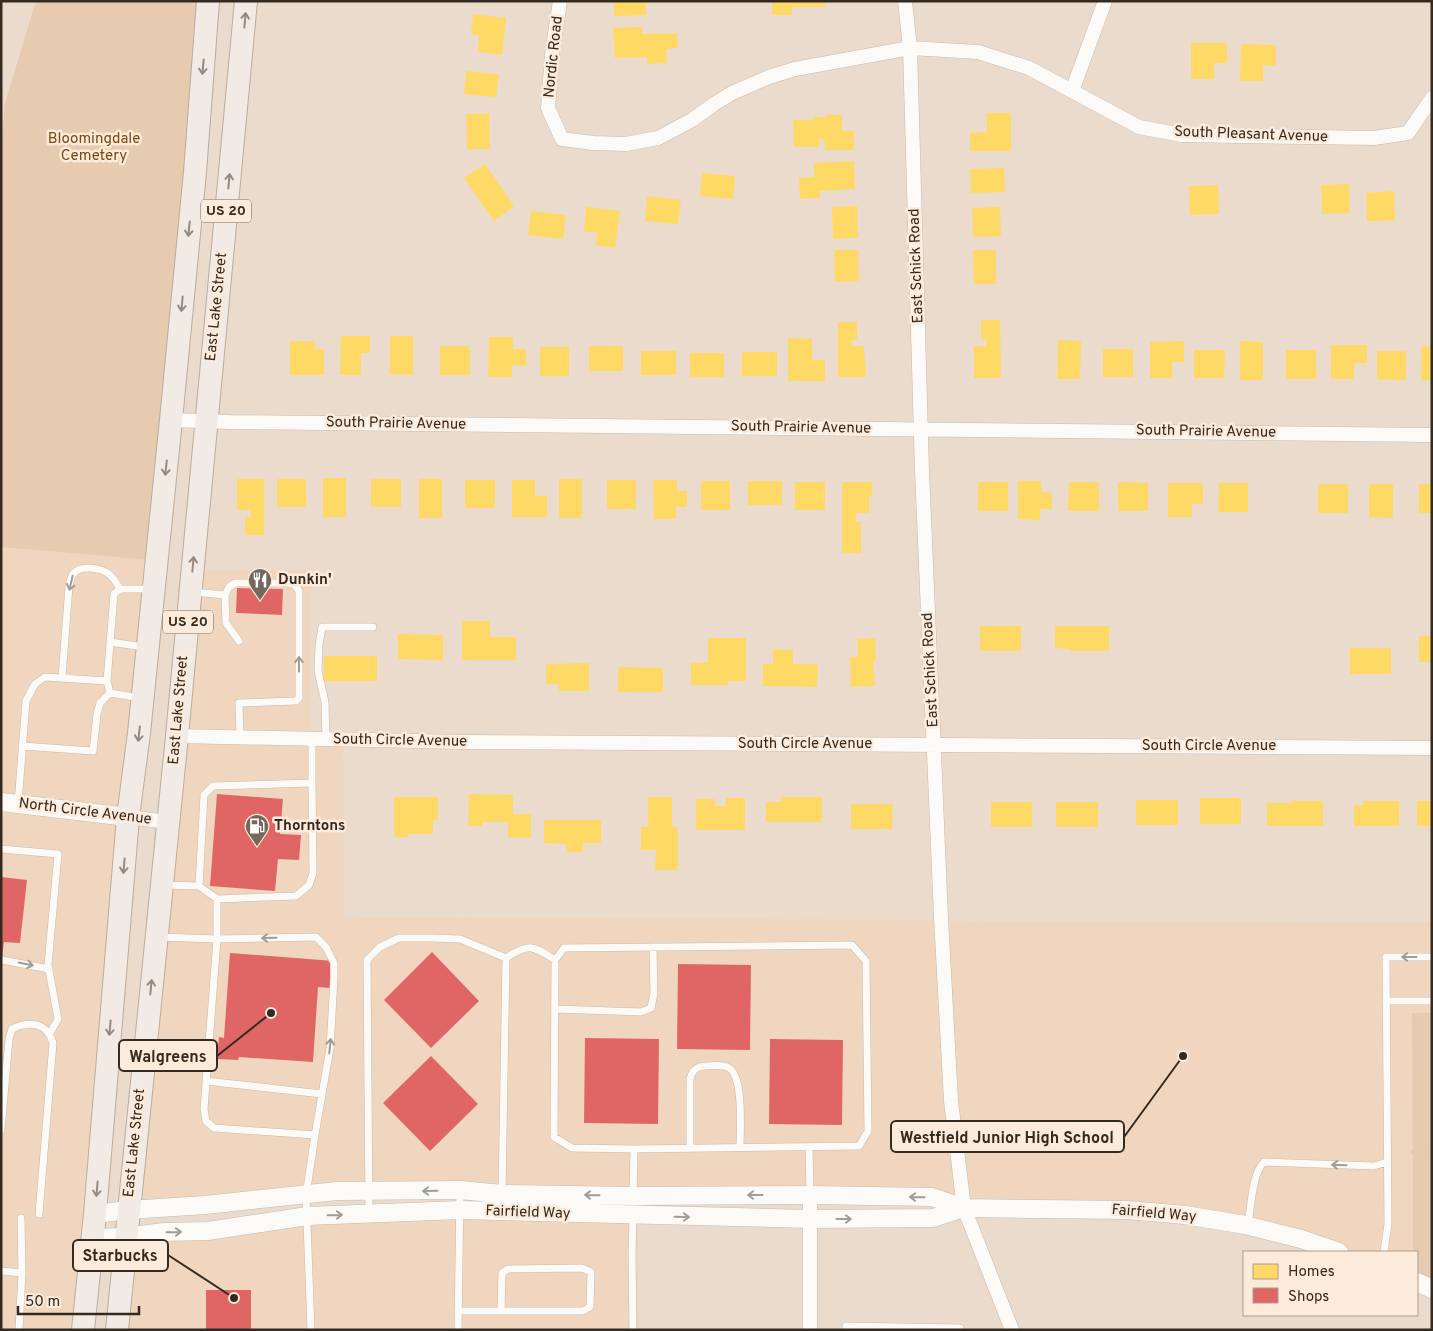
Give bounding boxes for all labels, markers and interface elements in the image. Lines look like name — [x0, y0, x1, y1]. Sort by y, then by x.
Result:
one-way arrow — [240, 12, 250, 28]
street label: Nordic Road — [540, 15, 568, 99]
one-way arrow — [198, 59, 207, 75]
street label: South Pleasant Avenue — [1174, 123, 1328, 147]
park label: Bloomingdale Cemetery — [48, 130, 140, 166]
one-way arrow — [224, 174, 234, 190]
road number: US 20 — [201, 200, 251, 222]
street label: East Schick Road — [905, 208, 929, 324]
one-way arrow — [184, 221, 194, 237]
street label: East Lake Street — [202, 252, 232, 362]
one-way arrow — [177, 296, 187, 312]
street label: South Prairie Avenue — [326, 413, 466, 435]
street label: South Prairie Avenue — [731, 417, 871, 439]
street label: South Prairie Avenue — [1136, 421, 1276, 443]
one-way arrow — [161, 460, 171, 476]
one-way arrow — [188, 557, 198, 573]
restaurant icon: Dunkin' — [247, 567, 273, 601]
place label: Dunkin' — [278, 571, 332, 590]
one-way arrow — [66, 575, 75, 591]
road number: US 20 — [163, 610, 213, 634]
street label: East Schick Road — [919, 612, 943, 728]
street label: East Lake Street — [165, 655, 193, 765]
one-way arrow — [294, 657, 304, 673]
one-way arrow — [134, 726, 144, 742]
street label: South Circle Avenue — [333, 730, 467, 752]
street label: South Circle Avenue — [738, 735, 872, 754]
street label: South Circle Avenue — [1142, 737, 1276, 756]
street label: North Circle Avenue — [17, 794, 153, 830]
fuel station icon: Thorntons — [244, 813, 270, 847]
place label: Thorntons — [274, 817, 345, 836]
one-way arrow — [119, 857, 129, 873]
one-way arrow — [261, 933, 277, 943]
one-way arrow — [1401, 952, 1418, 962]
one-way arrow — [17, 960, 33, 970]
one-way arrow — [146, 979, 156, 995]
one-way arrow — [106, 1019, 115, 1035]
one-way arrow — [325, 1038, 335, 1054]
callout: Walgreens — [119, 1040, 217, 1071]
text: Walgreens — [129, 1048, 207, 1068]
street label: East Lake Street — [120, 1088, 150, 1198]
callout: Westfield Junior High School — [891, 1121, 1124, 1152]
text: Westfield Junior High School — [900, 1129, 1114, 1149]
one-way arrow — [1331, 1160, 1347, 1169]
one-way arrow — [92, 1181, 101, 1197]
one-way arrow — [422, 1186, 438, 1196]
one-way arrow — [585, 1190, 601, 1200]
one-way arrow — [747, 1190, 764, 1200]
one-way arrow — [910, 1192, 926, 1202]
street label: Fairfield Way — [1111, 1201, 1197, 1227]
street label: Fairfield Way — [485, 1202, 571, 1224]
one-way arrow — [327, 1211, 343, 1220]
one-way arrow — [674, 1212, 690, 1221]
one-way arrow — [836, 1214, 852, 1223]
one-way arrow — [165, 1227, 181, 1237]
callout: Starbucks — [73, 1240, 168, 1271]
text: Starbucks — [82, 1247, 158, 1267]
legend — [1243, 1251, 1418, 1316]
text: Homes — [1288, 1263, 1335, 1282]
scale bar — [18, 1284, 139, 1316]
text: Shops — [1288, 1288, 1329, 1307]
text: 50 m — [25, 1293, 60, 1312]

